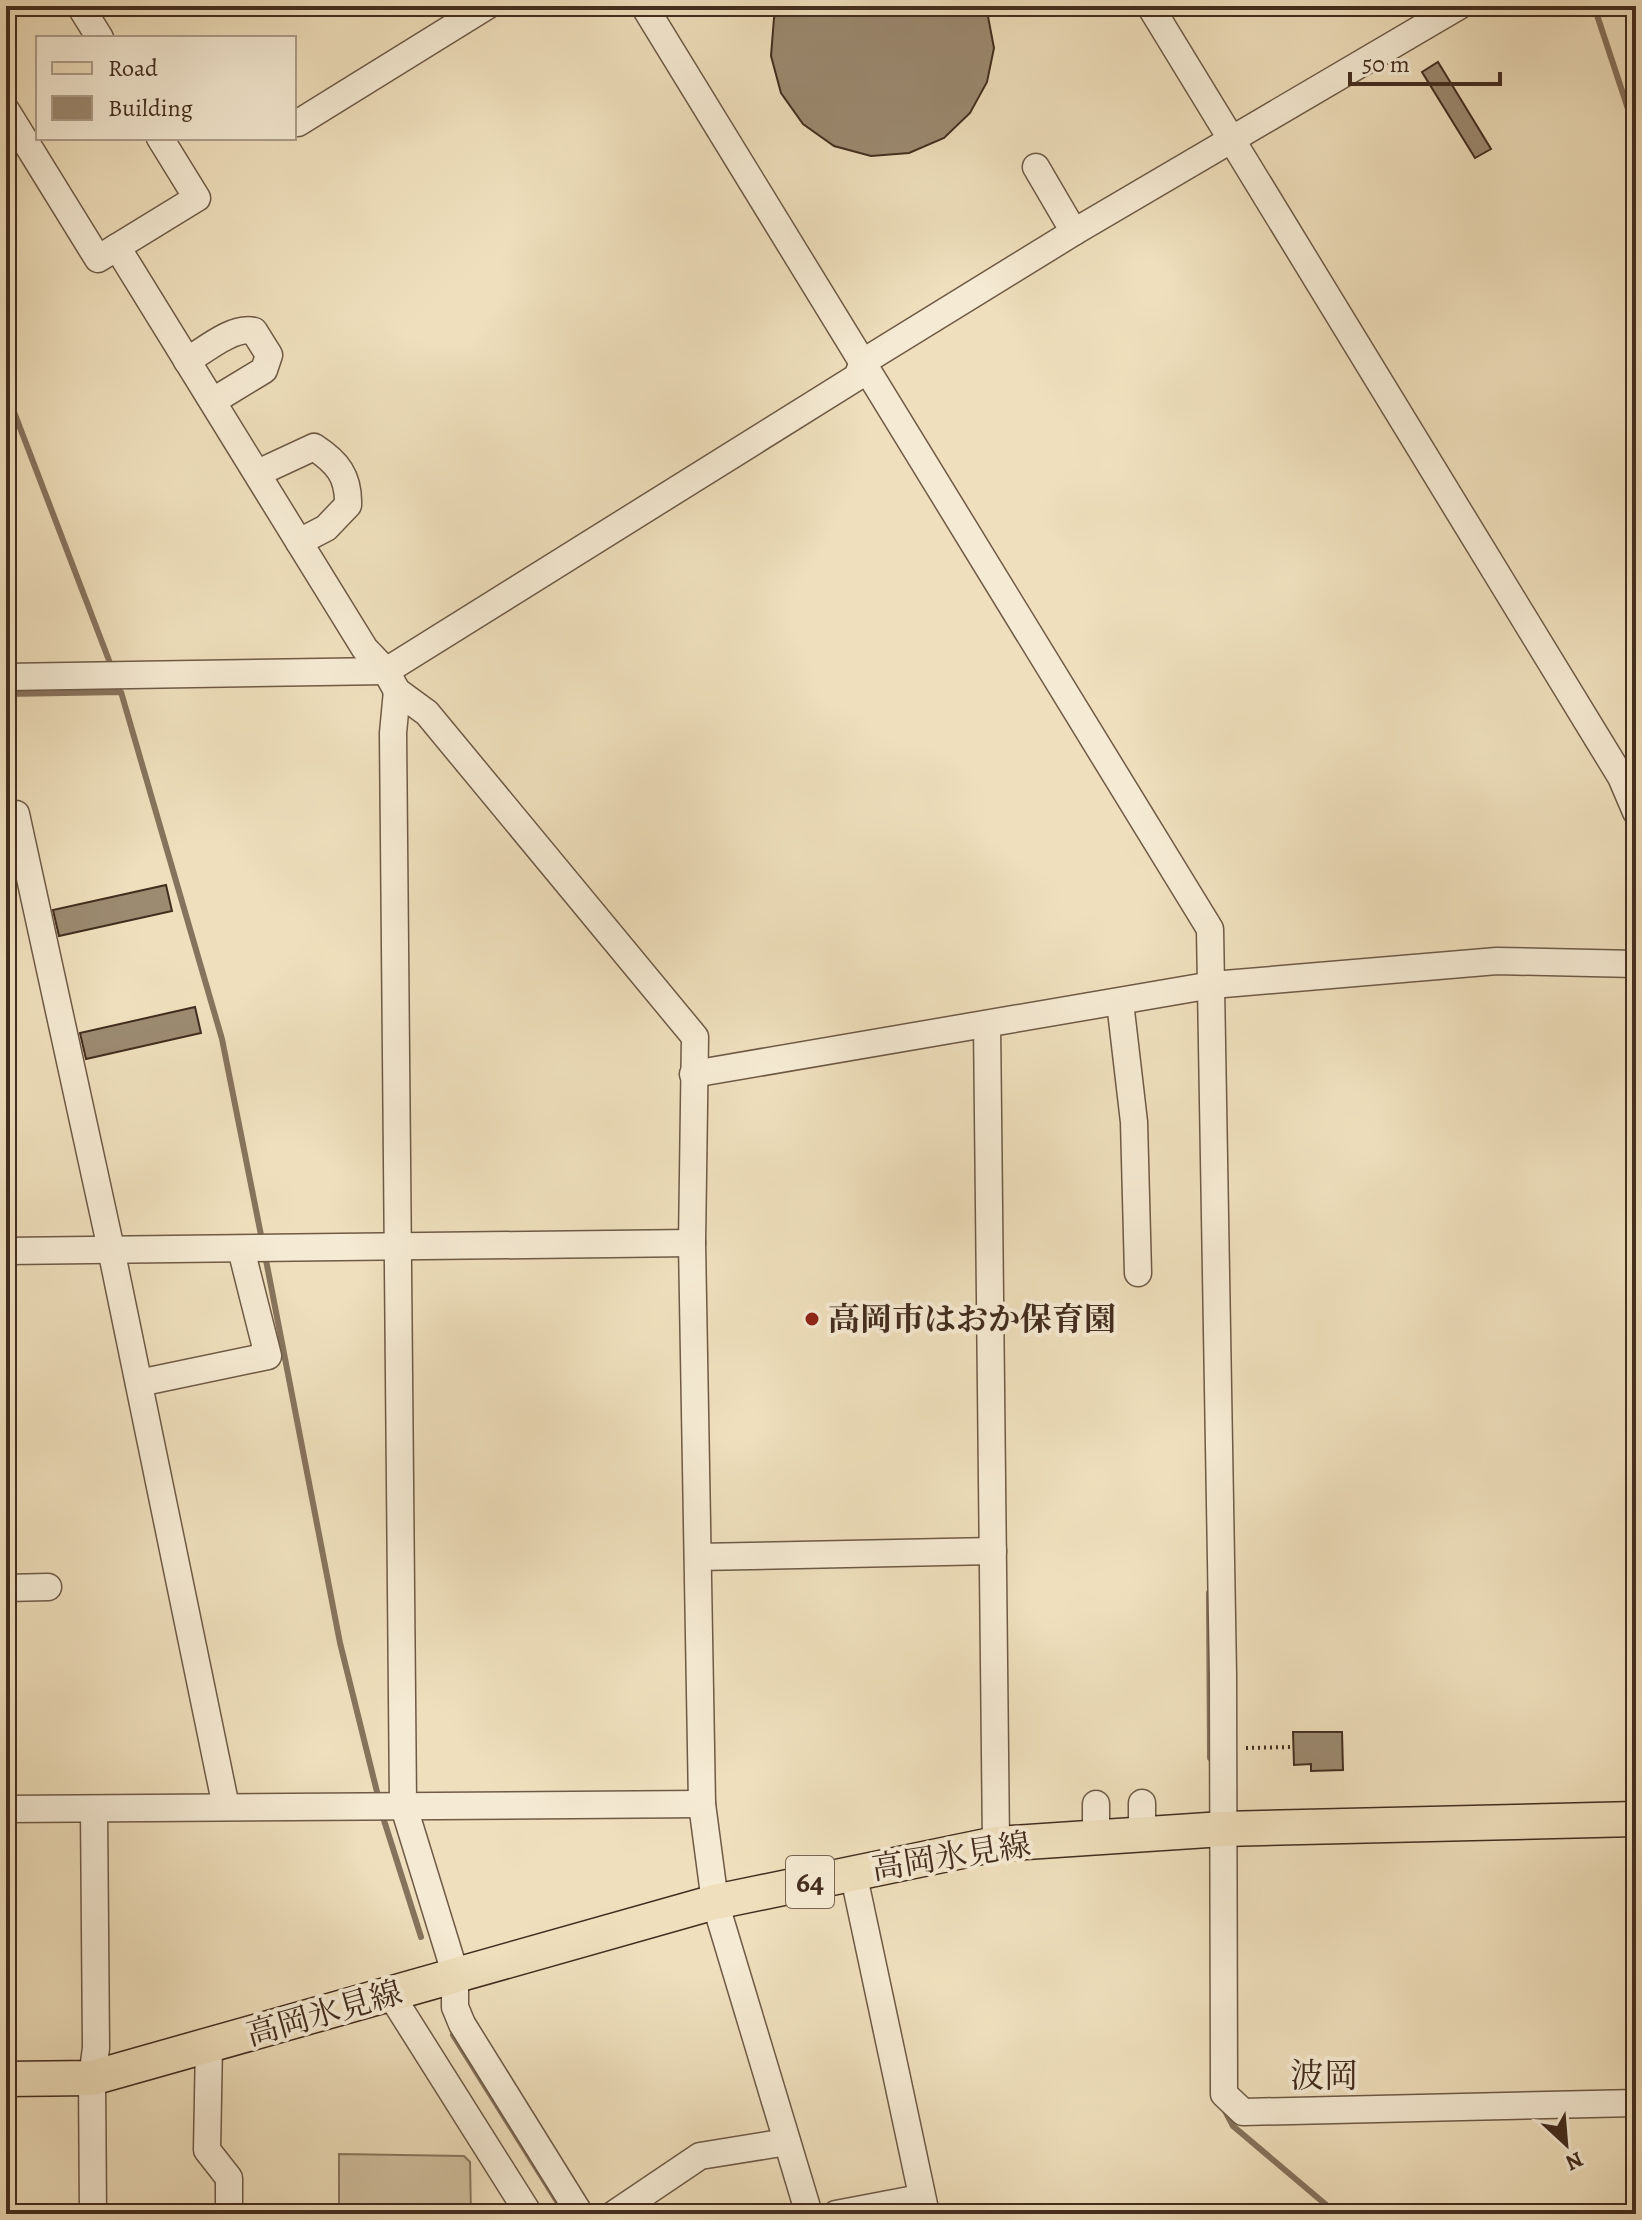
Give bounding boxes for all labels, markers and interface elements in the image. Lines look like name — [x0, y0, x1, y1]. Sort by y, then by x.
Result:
legend — [36, 36, 296, 140]
scale bar — [1350, 36, 1500, 86]
text: 50 m — [1362, 48, 1410, 80]
text: Road — [108, 52, 158, 84]
text: Building — [108, 92, 193, 124]
place label: 高岡市はおか保育園 — [828, 1297, 1116, 1341]
marker: 高岡市はおか保育園 — [803, 1310, 821, 1328]
street label: 高岡氷見線 — [869, 1822, 1033, 1890]
road number: 64 — [786, 1856, 834, 1908]
street label: 高岡氷見線 — [241, 1970, 407, 2056]
district label: 波岡 — [1290, 2052, 1358, 2099]
north arrow — [1526, 2104, 1606, 2184]
text: N — [1561, 2144, 1588, 2178]

